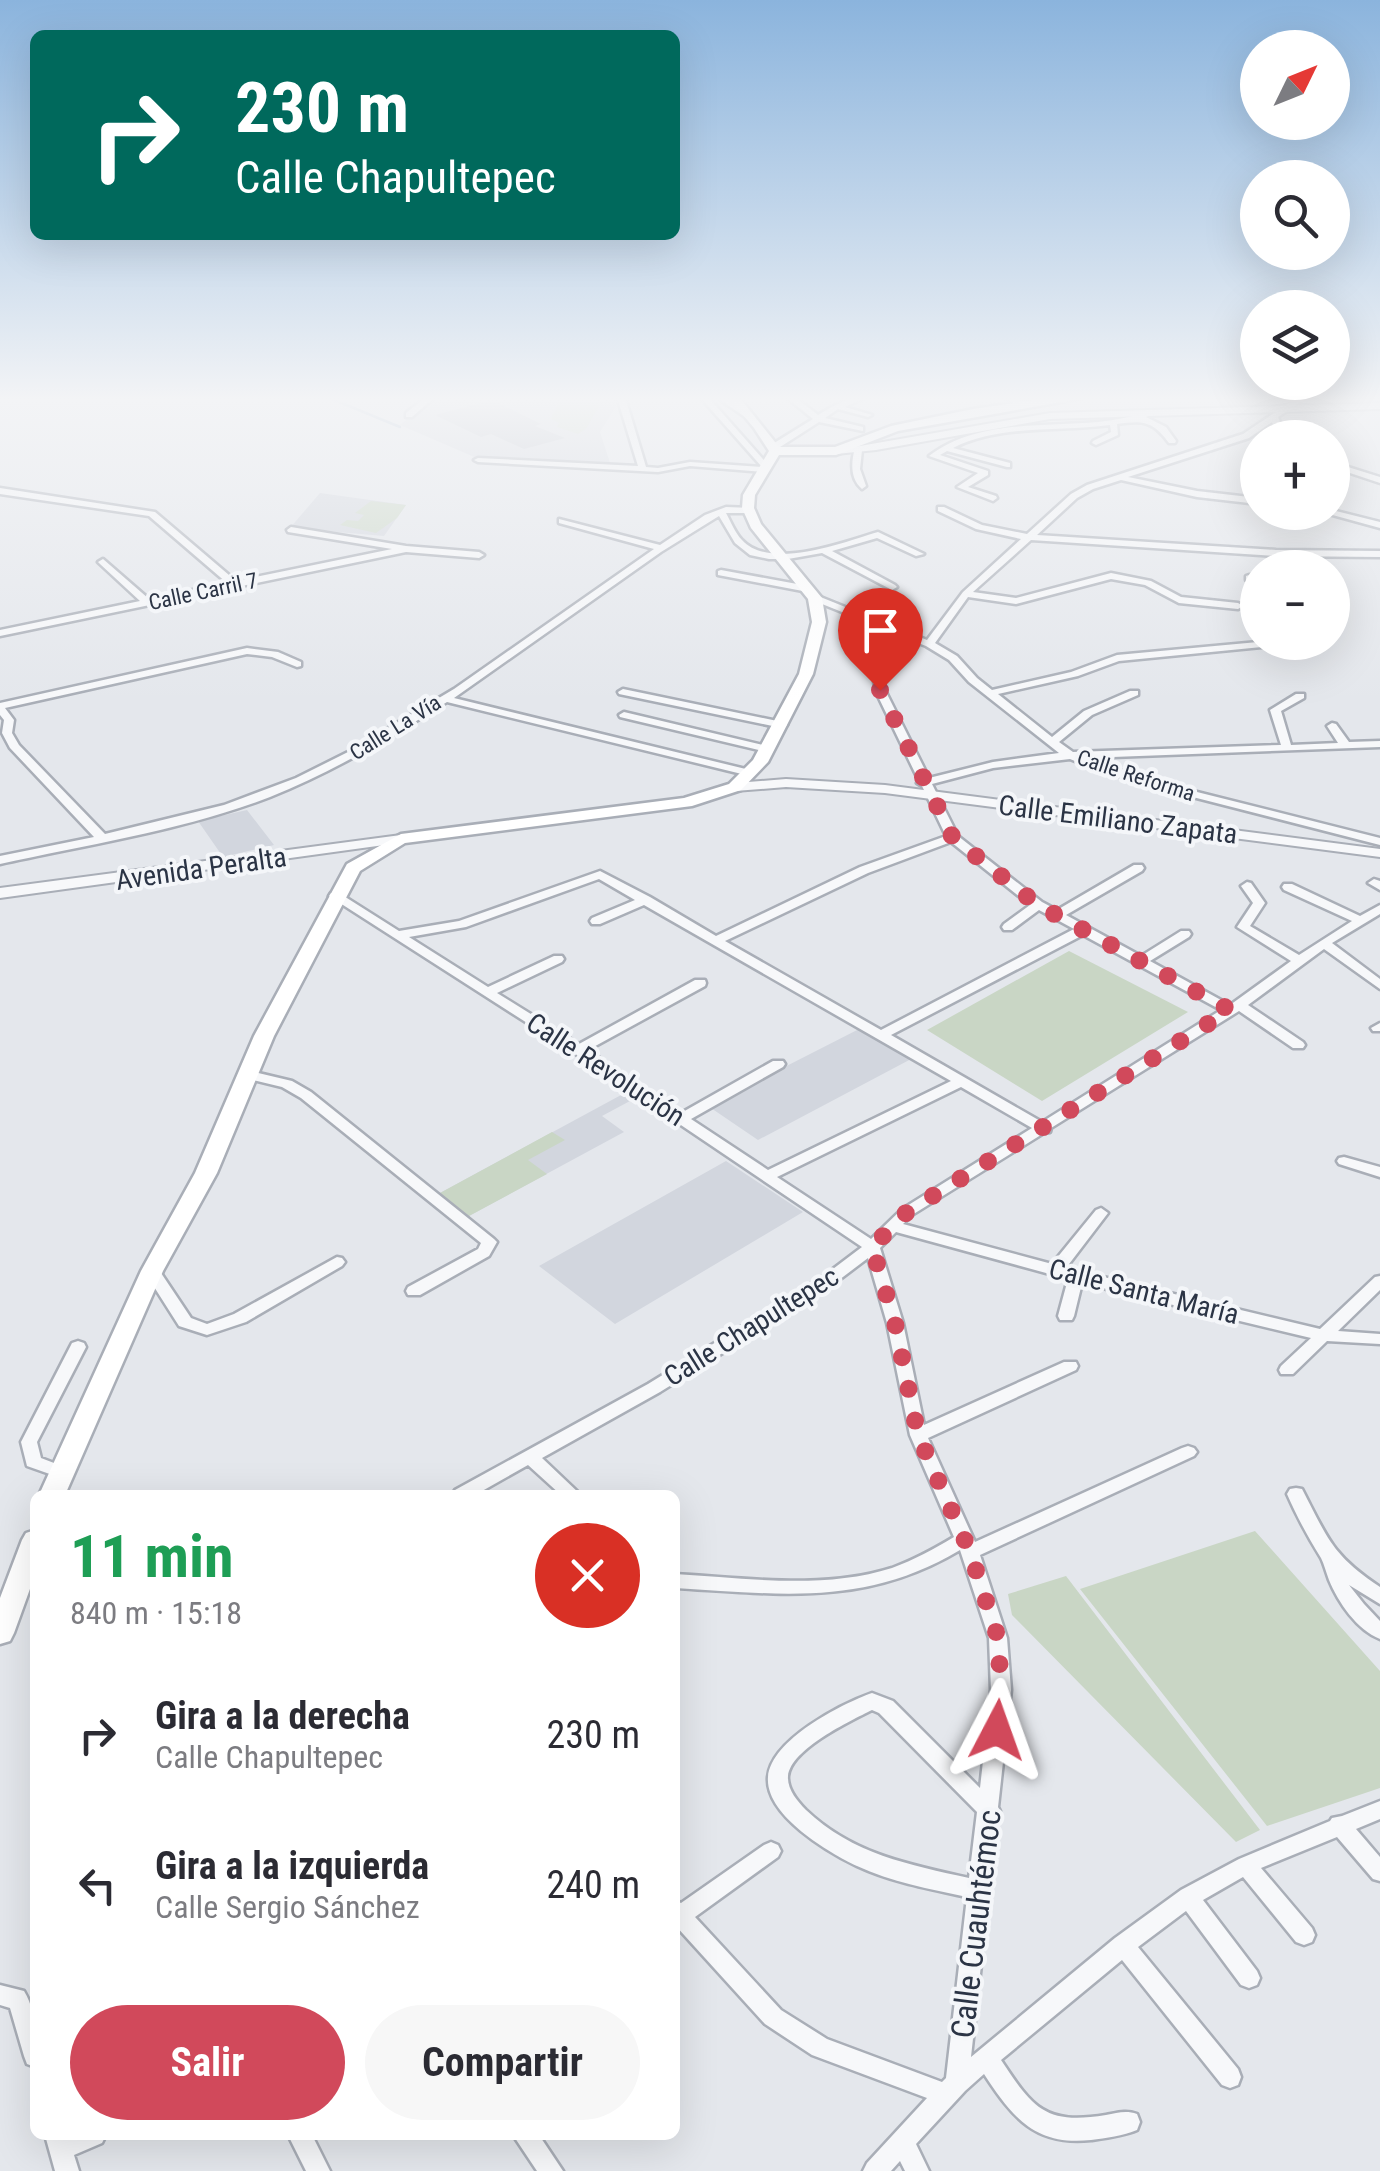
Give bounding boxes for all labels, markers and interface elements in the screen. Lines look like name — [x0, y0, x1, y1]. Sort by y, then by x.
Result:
north arrow — [1240, 30, 1350, 140]
map controls — [1240, 30, 1350, 660]
text: 230 m — [235, 67, 409, 149]
icon: right — [70, 70, 200, 200]
text: Calle Chapultepec — [235, 151, 556, 204]
button: search — [1240, 160, 1350, 270]
button: layers — [1240, 290, 1350, 400]
button: + — [1240, 420, 1350, 530]
button: − — [1240, 550, 1350, 660]
street label: Calle Carril 7 — [146, 568, 260, 615]
pin — [838, 588, 923, 691]
icon: arrive — [853, 603, 908, 658]
street label: Calle La Vía — [345, 690, 445, 765]
street label: Calle Reforma — [1074, 745, 1198, 806]
street label: Calle Emiliano Zapata — [997, 788, 1239, 851]
street label: Avenida Peralta — [114, 840, 289, 897]
street label: Calle Revolución — [520, 1006, 691, 1133]
street label: Calle Santa María — [1046, 1252, 1242, 1331]
street label: Calle Chapultepec — [658, 1260, 845, 1393]
text: 11 min — [70, 1521, 234, 1592]
button: close — [535, 1523, 640, 1628]
text: 840 m · 15:18 — [70, 1594, 242, 1632]
position arrow — [945, 1678, 1049, 1782]
text: Gira a la derecha — [155, 1694, 410, 1738]
icon: right — [70, 1708, 125, 1763]
text: 230 m — [546, 1713, 640, 1757]
text: Calle Chapultepec — [155, 1738, 383, 1776]
street label: Calle Cuauhtémoc — [943, 1808, 1009, 2040]
text: Gira a la izquierda — [155, 1844, 429, 1888]
icon: left — [70, 1858, 125, 1913]
text: 240 m — [546, 1863, 640, 1907]
text: Calle Sergio Sánchez — [155, 1888, 420, 1926]
button: Salir — [70, 2005, 345, 2120]
button: Compartir — [365, 2005, 640, 2120]

